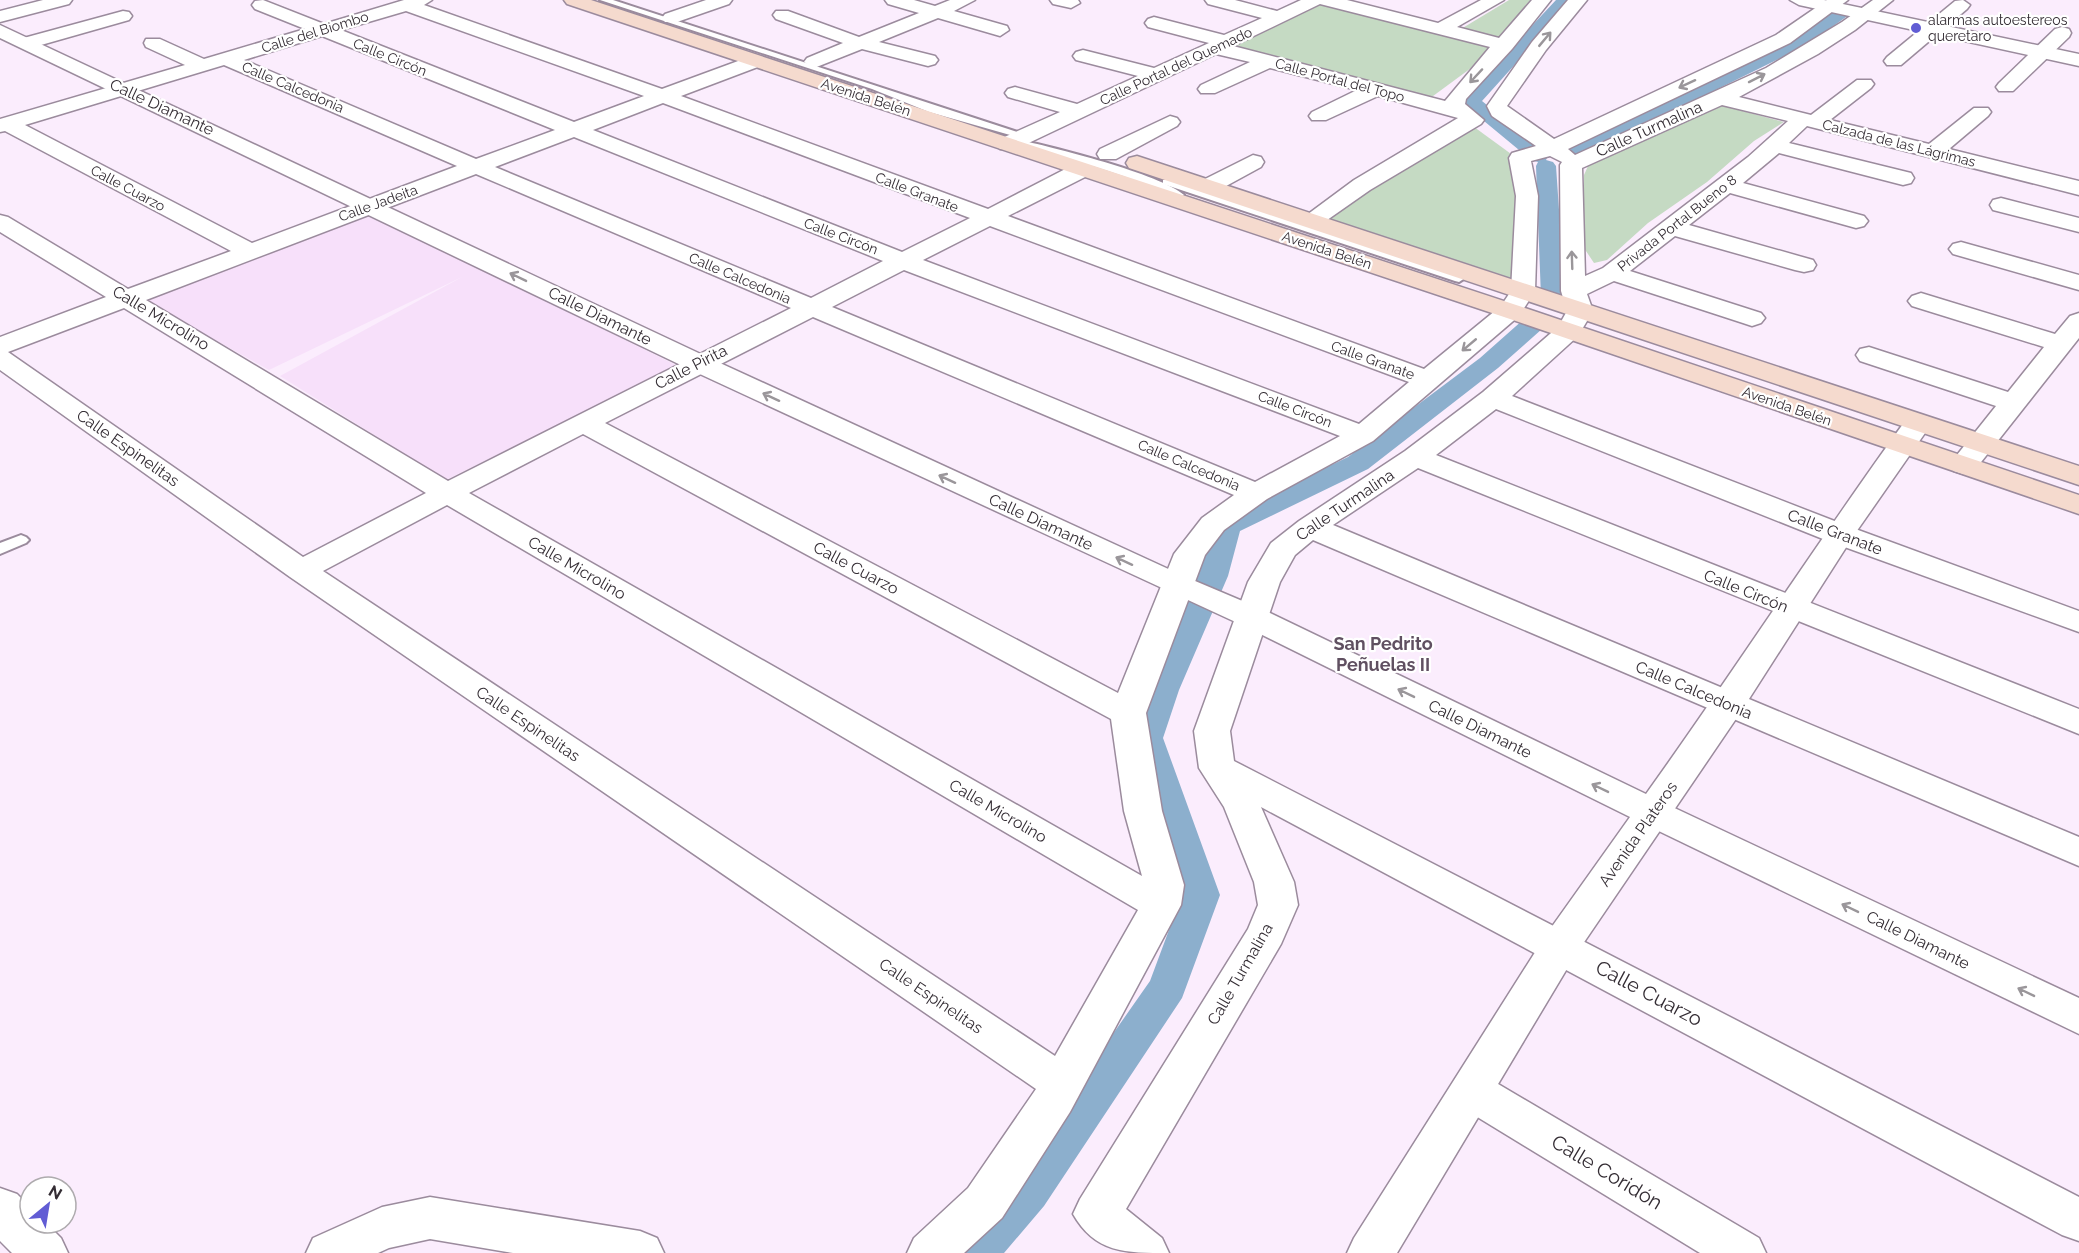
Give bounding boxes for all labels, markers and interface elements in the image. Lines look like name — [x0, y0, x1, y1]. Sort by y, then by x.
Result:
street label: Calle del Biombo — [260, 8, 370, 56]
place label: alarmas autoestereos queretaro — [1928, 12, 2068, 44]
marker: alarmas autoestereos queretaro — [1909, 21, 1923, 35]
street label: Calle Portal del Quemado — [1097, 24, 1255, 108]
one-way arrow — [1538, 32, 1552, 47]
street label: Calle Circón — [351, 35, 429, 79]
street label: Calle Portal del Topo — [1273, 55, 1407, 105]
street label: Calle Calcedonia — [240, 58, 346, 116]
one-way arrow — [1469, 68, 1483, 83]
one-way arrow — [1748, 72, 1766, 83]
street label: Calle Diamante — [107, 75, 217, 139]
street label: Avenida Belén — [819, 75, 913, 119]
one-way arrow — [1679, 79, 1697, 91]
street label: Calle Turmalina — [1593, 97, 1705, 161]
street label: Calzada de las Lágrimas — [1821, 116, 1978, 170]
street label: Calle Cuarzo — [88, 162, 168, 214]
street label: Calle Granate — [873, 169, 961, 215]
street label: Privada Portal Bueno 8 — [1614, 172, 1740, 274]
street label: Calle Jadeita — [336, 181, 420, 225]
street label: Calle Circón — [802, 215, 880, 257]
street label: Avenida Belén — [1280, 228, 1374, 272]
street label: Calle Calcedonia — [687, 249, 793, 307]
one-way arrow — [1567, 250, 1578, 270]
one-way arrow — [510, 271, 528, 282]
street label: Calle Microlino — [109, 282, 213, 354]
street label: Calle Diamante — [545, 283, 655, 349]
street label: Calle Granate — [1329, 337, 1417, 383]
one-way arrow — [1461, 339, 1477, 352]
street label: Calle Pirita — [652, 341, 730, 393]
street label: Avenida Belén — [1740, 383, 1834, 429]
street label: Calle Circón — [1256, 388, 1334, 430]
one-way arrow — [762, 390, 780, 402]
street label: Calle Espinelitas — [73, 406, 183, 491]
street label: Calle Calcedonia — [1136, 436, 1242, 494]
street label: Calle Turmalina — [1292, 465, 1398, 545]
one-way arrow — [939, 472, 957, 484]
street label: Calle Diamante — [986, 490, 1096, 554]
street label: Calle Granate — [1785, 505, 1885, 559]
street label: Calle Microlino — [525, 532, 629, 604]
street label: Calle Cuarzo — [810, 538, 902, 598]
one-way arrow — [1116, 554, 1134, 566]
street label: Calle Circón — [1701, 565, 1791, 617]
district label: San Pedrito Peñuelas II — [1333, 633, 1433, 675]
street label: Calle Calcedonia — [1633, 657, 1755, 723]
street label: Calle Espinelitas — [473, 682, 584, 766]
one-way arrow — [1398, 686, 1416, 698]
street label: Calle Diamante — [1425, 696, 1535, 762]
street label: Calle Microlino — [946, 775, 1050, 847]
street label: Avenida Plateros — [1595, 778, 1681, 890]
one-way arrow — [1592, 781, 1610, 793]
one-way arrow — [1842, 901, 1860, 913]
street label: Calle Diamante — [1863, 907, 1973, 973]
street label: Calle Turmalina — [1203, 920, 1277, 1028]
street label: Calle Espinelitas — [876, 954, 987, 1038]
street label: Calle Cuarzo — [1592, 955, 1707, 1031]
one-way arrow — [2018, 985, 2036, 997]
street label: Calle Coridón — [1547, 1129, 1667, 1215]
north arrow — [18, 1175, 78, 1235]
text: N — [45, 1181, 65, 1204]

